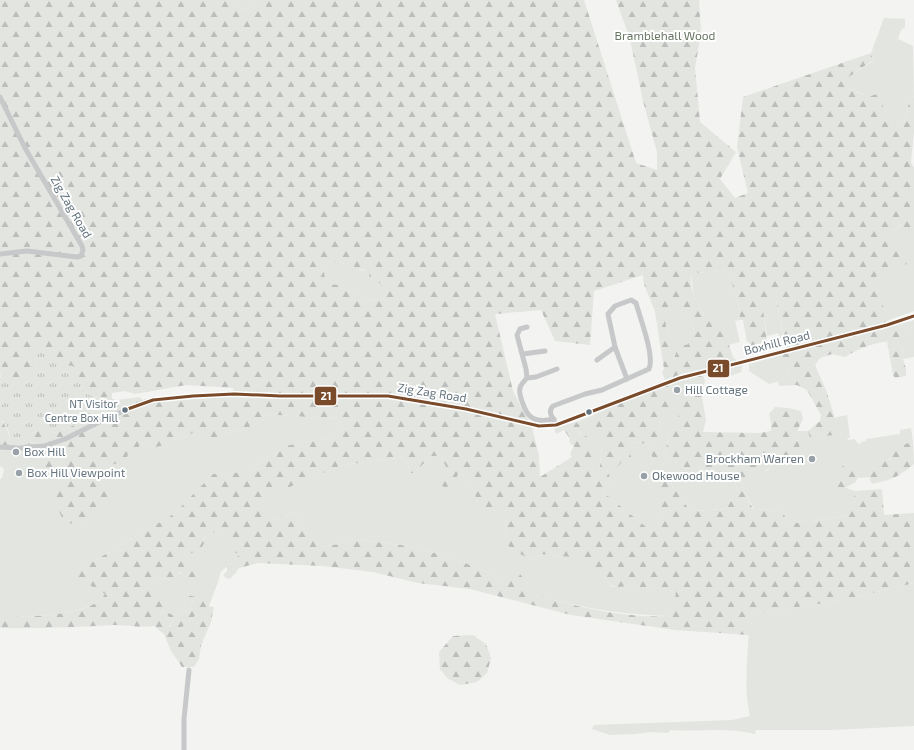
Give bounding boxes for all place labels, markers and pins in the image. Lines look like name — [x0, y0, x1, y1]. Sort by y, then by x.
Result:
place label: Hill Cottage — [685, 382, 748, 396]
marker: Hill Cottage — [672, 385, 682, 395]
place label: NT Visitor Centre Box Hill — [45, 397, 119, 424]
marker: NT Visitor Centre Box Hill — [120, 405, 130, 415]
unlabelled marker — [584, 407, 594, 417]
place label: Box Hill — [24, 444, 66, 458]
marker: Box Hill — [11, 447, 21, 457]
place label: Brockham Warren — [706, 451, 804, 465]
marker: Brockham Warren — [807, 454, 817, 464]
place label: Box Hill Viewpoint — [27, 465, 126, 479]
marker: Box Hill Viewpoint — [14, 468, 24, 478]
place label: Okewood House — [652, 468, 740, 482]
marker: Okewood House — [639, 471, 649, 481]

